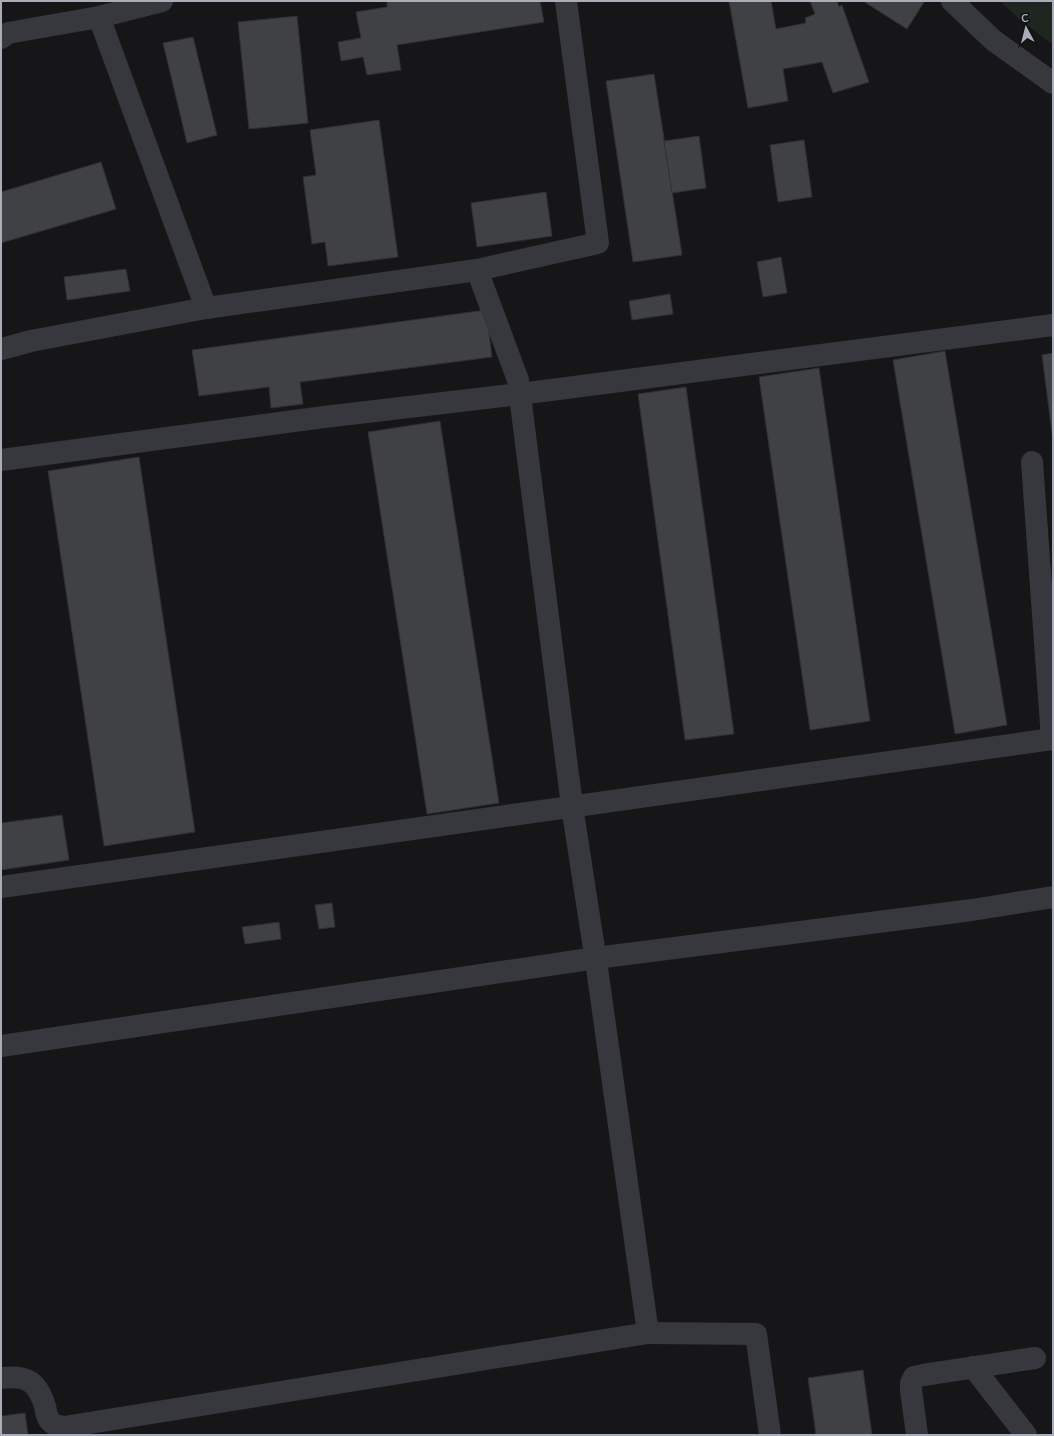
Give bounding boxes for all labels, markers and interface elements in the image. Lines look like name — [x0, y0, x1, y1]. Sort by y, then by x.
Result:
north arrow — [1006, 8, 1046, 48]
text: С — [1020, 11, 1030, 24]

